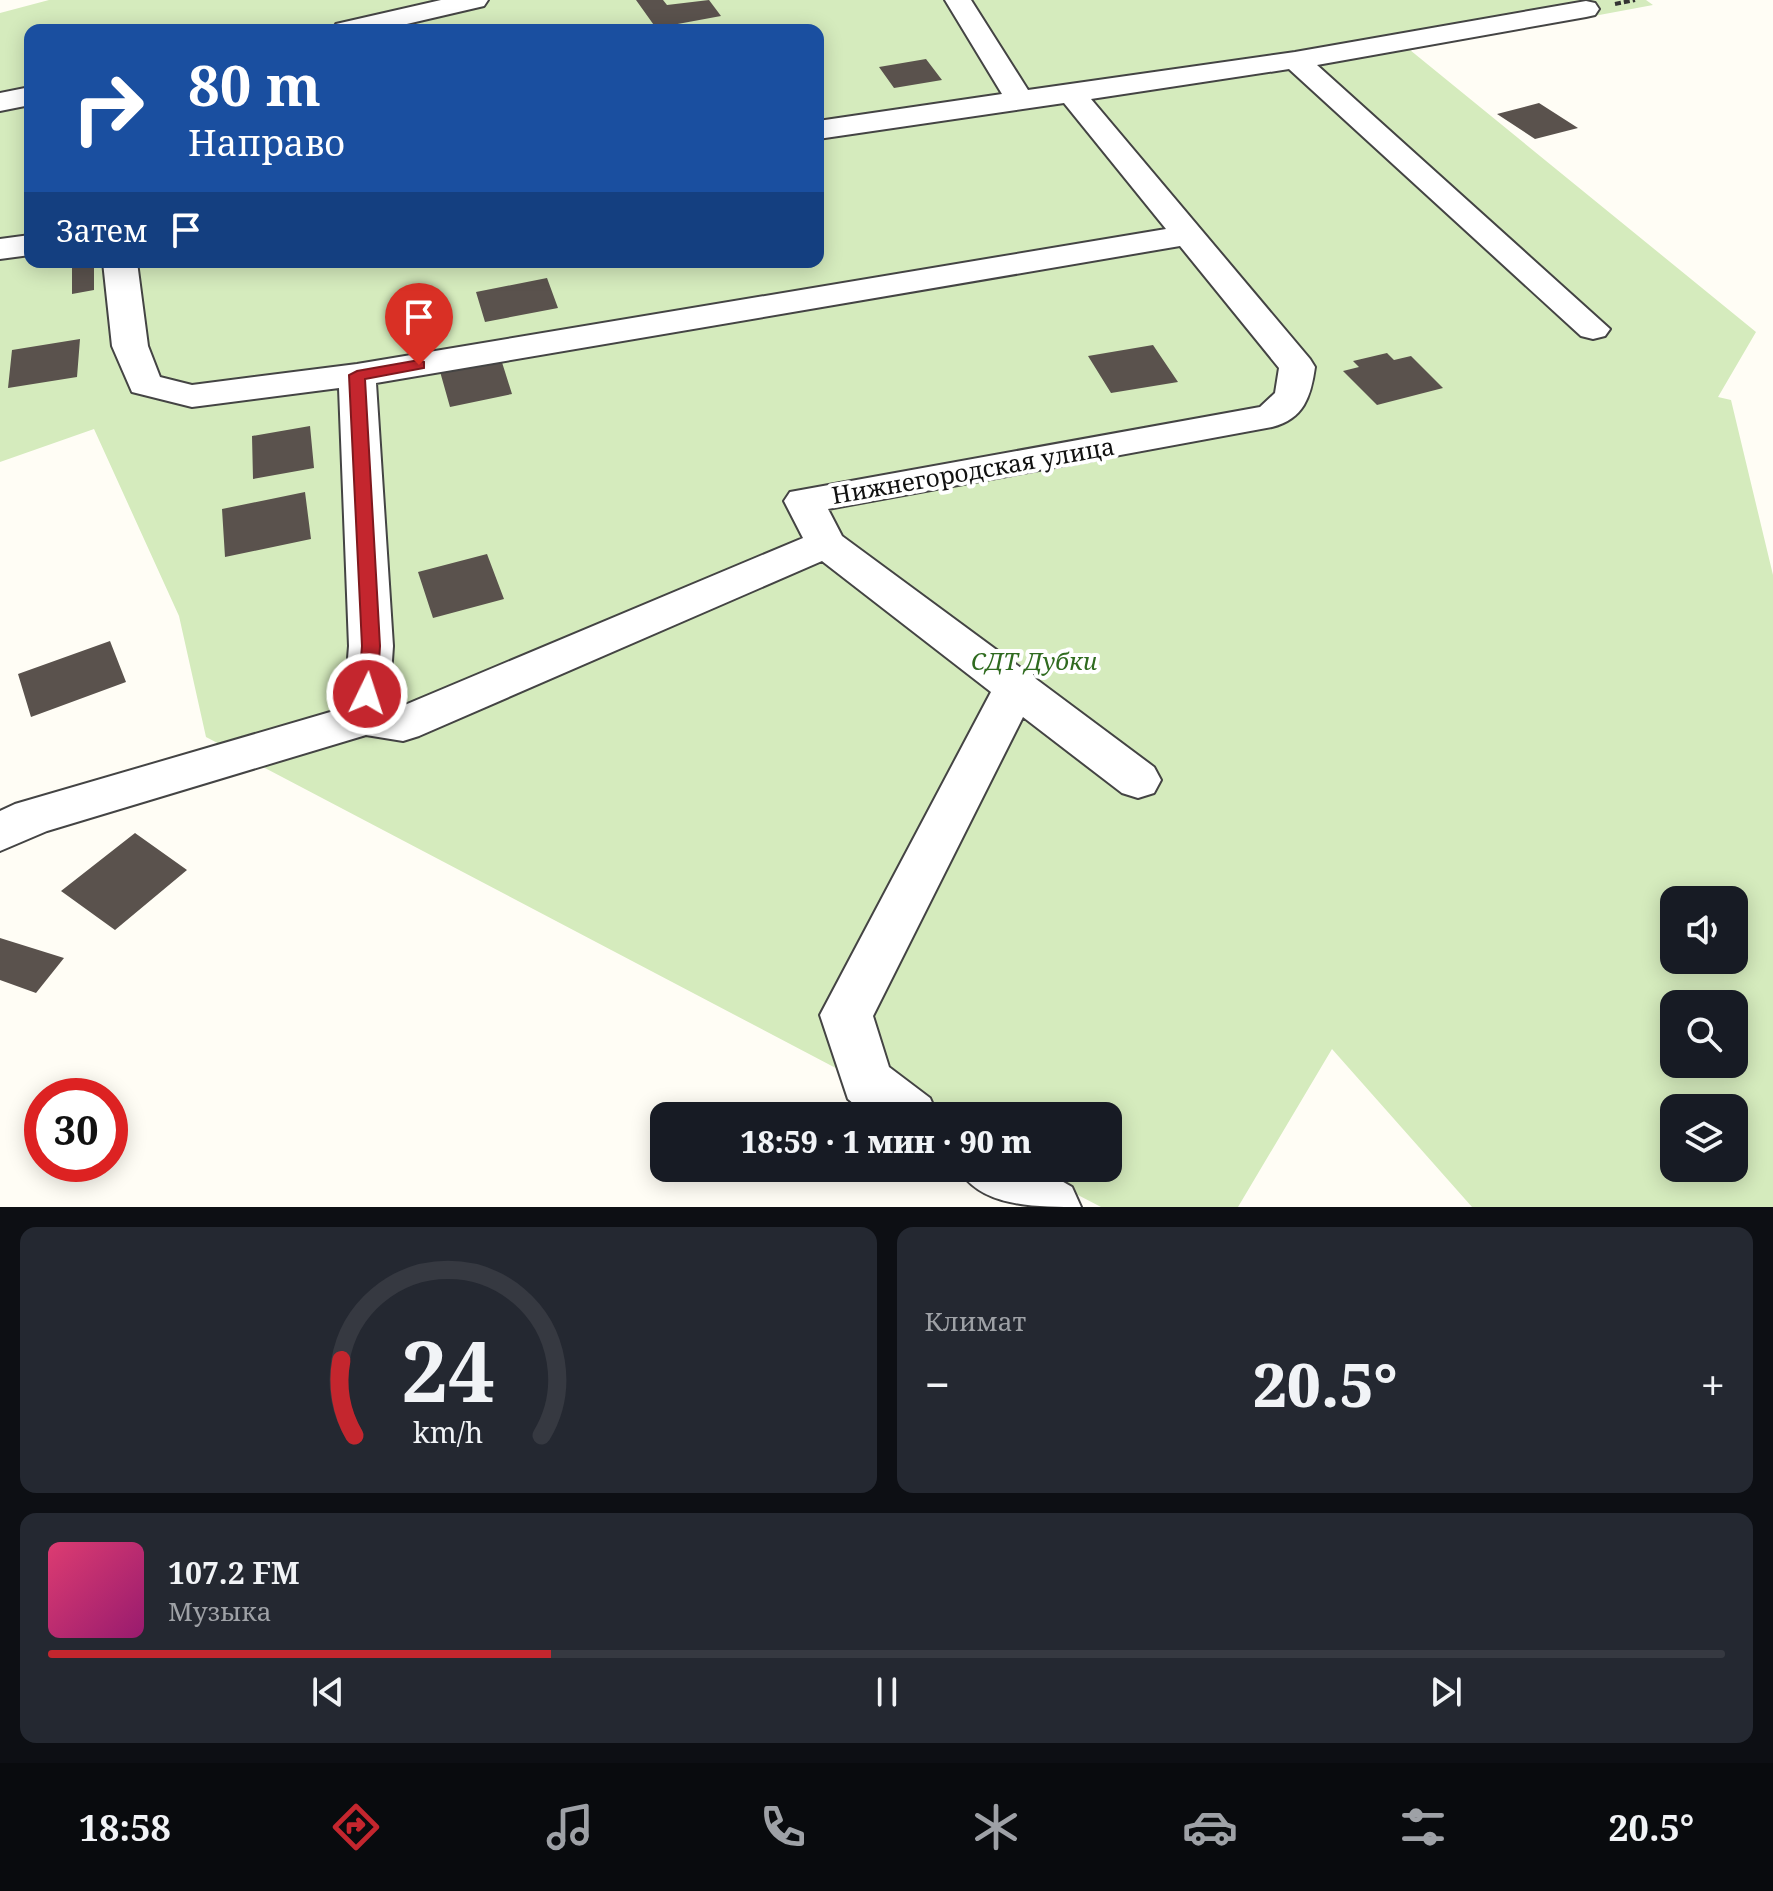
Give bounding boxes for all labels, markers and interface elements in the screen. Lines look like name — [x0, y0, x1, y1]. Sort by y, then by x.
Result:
text: 80 m — [188, 46, 321, 122]
icon: right — [56, 56, 160, 160]
text: Направо — [188, 118, 345, 167]
icon: arrive — [164, 208, 208, 252]
text: Затем — [56, 210, 148, 251]
pin — [385, 283, 453, 365]
icon: arrive — [397, 295, 441, 339]
street label: Нижнегородская улица — [829, 429, 1117, 511]
park label: СДТ Дубки — [971, 644, 1097, 677]
position arrow — [325, 652, 409, 736]
map controls — [1660, 886, 1748, 1182]
button: sound — [1660, 886, 1748, 974]
button: search — [1660, 990, 1748, 1078]
speed limit sign: 30 — [24, 1078, 128, 1182]
button: layers — [1660, 1094, 1748, 1182]
text: 18:59 · 1 мин · 90 m — [740, 1121, 1032, 1162]
text: Климат — [925, 1303, 1026, 1339]
text: 24 — [401, 1313, 495, 1426]
text: 20.5° — [1253, 1343, 1398, 1425]
text: − — [925, 1354, 950, 1414]
text: + — [1700, 1354, 1725, 1414]
text: km/h — [413, 1412, 483, 1451]
text: 107.2 FM — [168, 1552, 300, 1593]
text: Музыка — [168, 1593, 272, 1629]
icon: previous — [306, 1670, 350, 1714]
icon: pause — [865, 1670, 909, 1714]
icon: next — [1424, 1670, 1468, 1714]
icon: directions — [328, 1799, 384, 1855]
icon: music — [542, 1799, 598, 1855]
icon: phone — [755, 1799, 811, 1855]
icon: climate — [968, 1799, 1024, 1855]
icon: car — [1182, 1799, 1238, 1855]
icon: filters — [1395, 1799, 1451, 1855]
text: 18:58 — [79, 1803, 171, 1852]
text: 20.5° — [1608, 1803, 1694, 1852]

